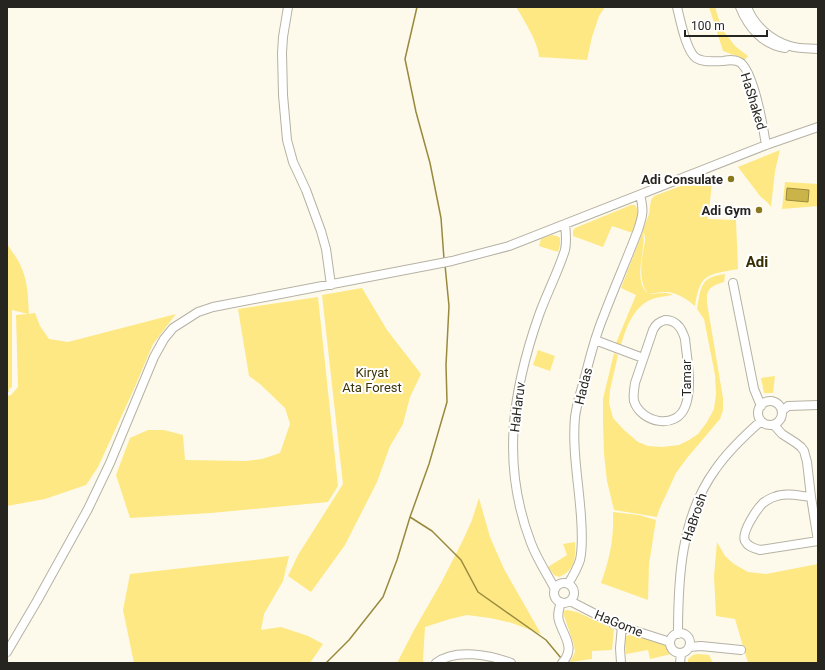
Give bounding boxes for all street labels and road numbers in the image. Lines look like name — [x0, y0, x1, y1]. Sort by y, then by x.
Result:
street label: HaShaked — [738, 71, 769, 132]
street label: Tamar — [679, 359, 694, 397]
street label: Hadas — [572, 366, 595, 406]
street label: HaHaruv — [507, 380, 528, 433]
street label: HaBrosh — [679, 491, 710, 543]
street label: HaGome — [592, 607, 645, 640]

